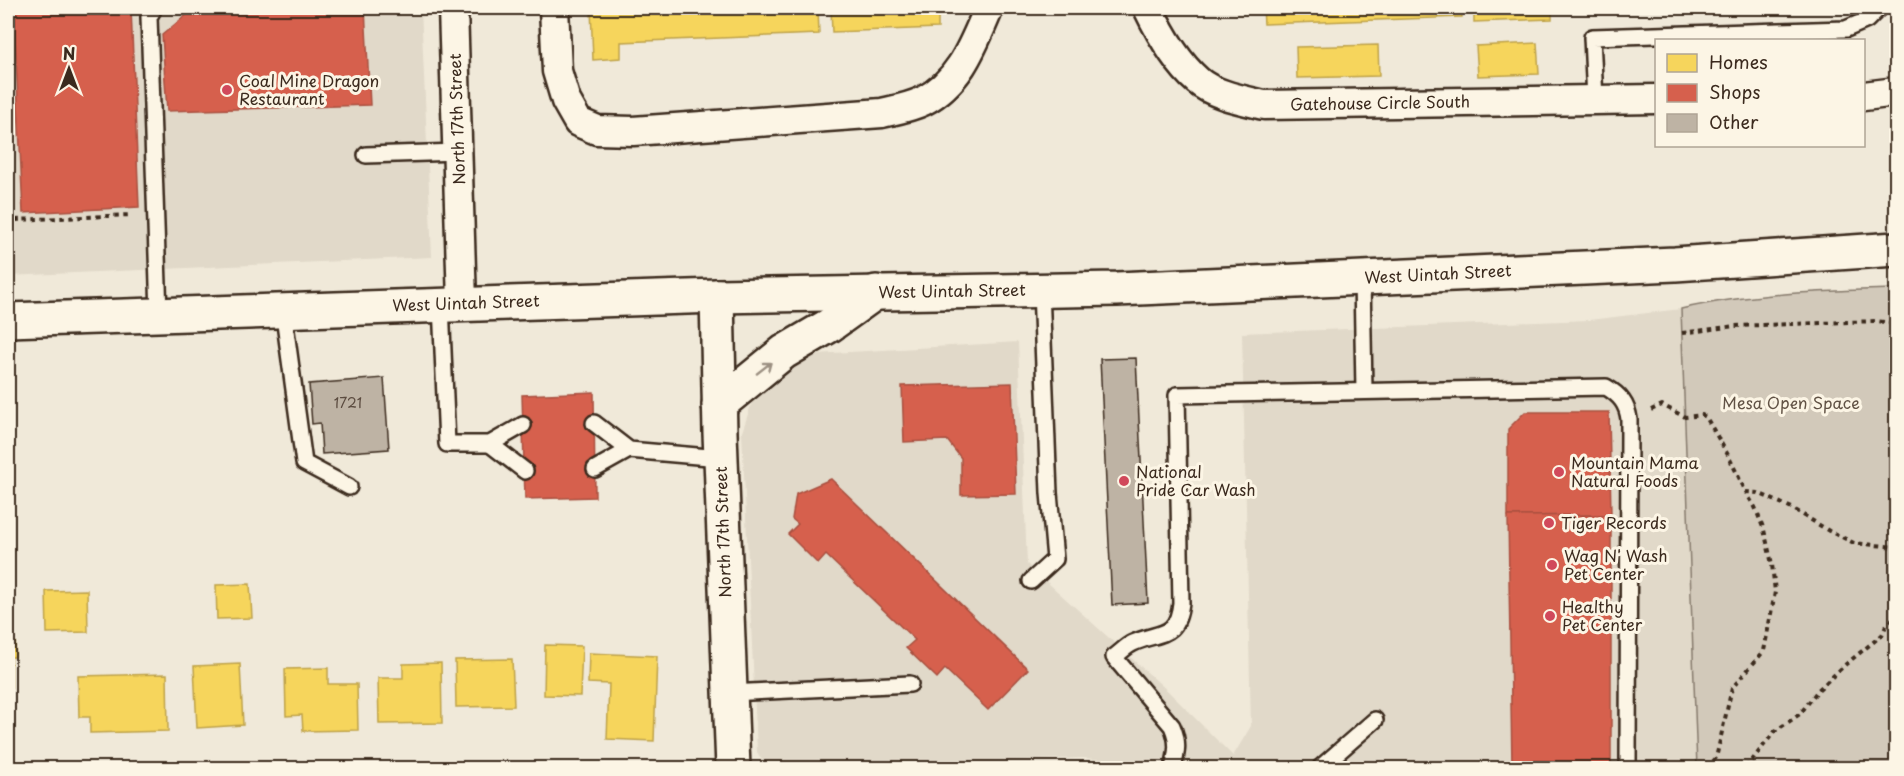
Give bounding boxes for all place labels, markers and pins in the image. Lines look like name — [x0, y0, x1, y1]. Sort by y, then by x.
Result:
place label: Coal Mine Dragon Restaurant — [239, 68, 379, 110]
marker: Coal Mine Dragon Restaurant — [220, 83, 234, 97]
place label: Mountain Mama Natural Foods — [1571, 450, 1699, 492]
place label: National Pride Car Wash — [1136, 459, 1256, 501]
marker: Mountain Mama Natural Foods — [1552, 465, 1566, 479]
marker: National Pride Car Wash — [1117, 474, 1131, 488]
place label: Tiger Records — [1561, 510, 1667, 534]
marker: Tiger Records — [1542, 516, 1556, 530]
place label: Wag N' Wash Pet Center — [1564, 543, 1667, 585]
marker: Wag N' Wash Pet Center — [1545, 558, 1559, 572]
place label: Healthy Pet Center — [1562, 594, 1643, 636]
marker: Healthy Pet Center — [1543, 609, 1557, 623]

